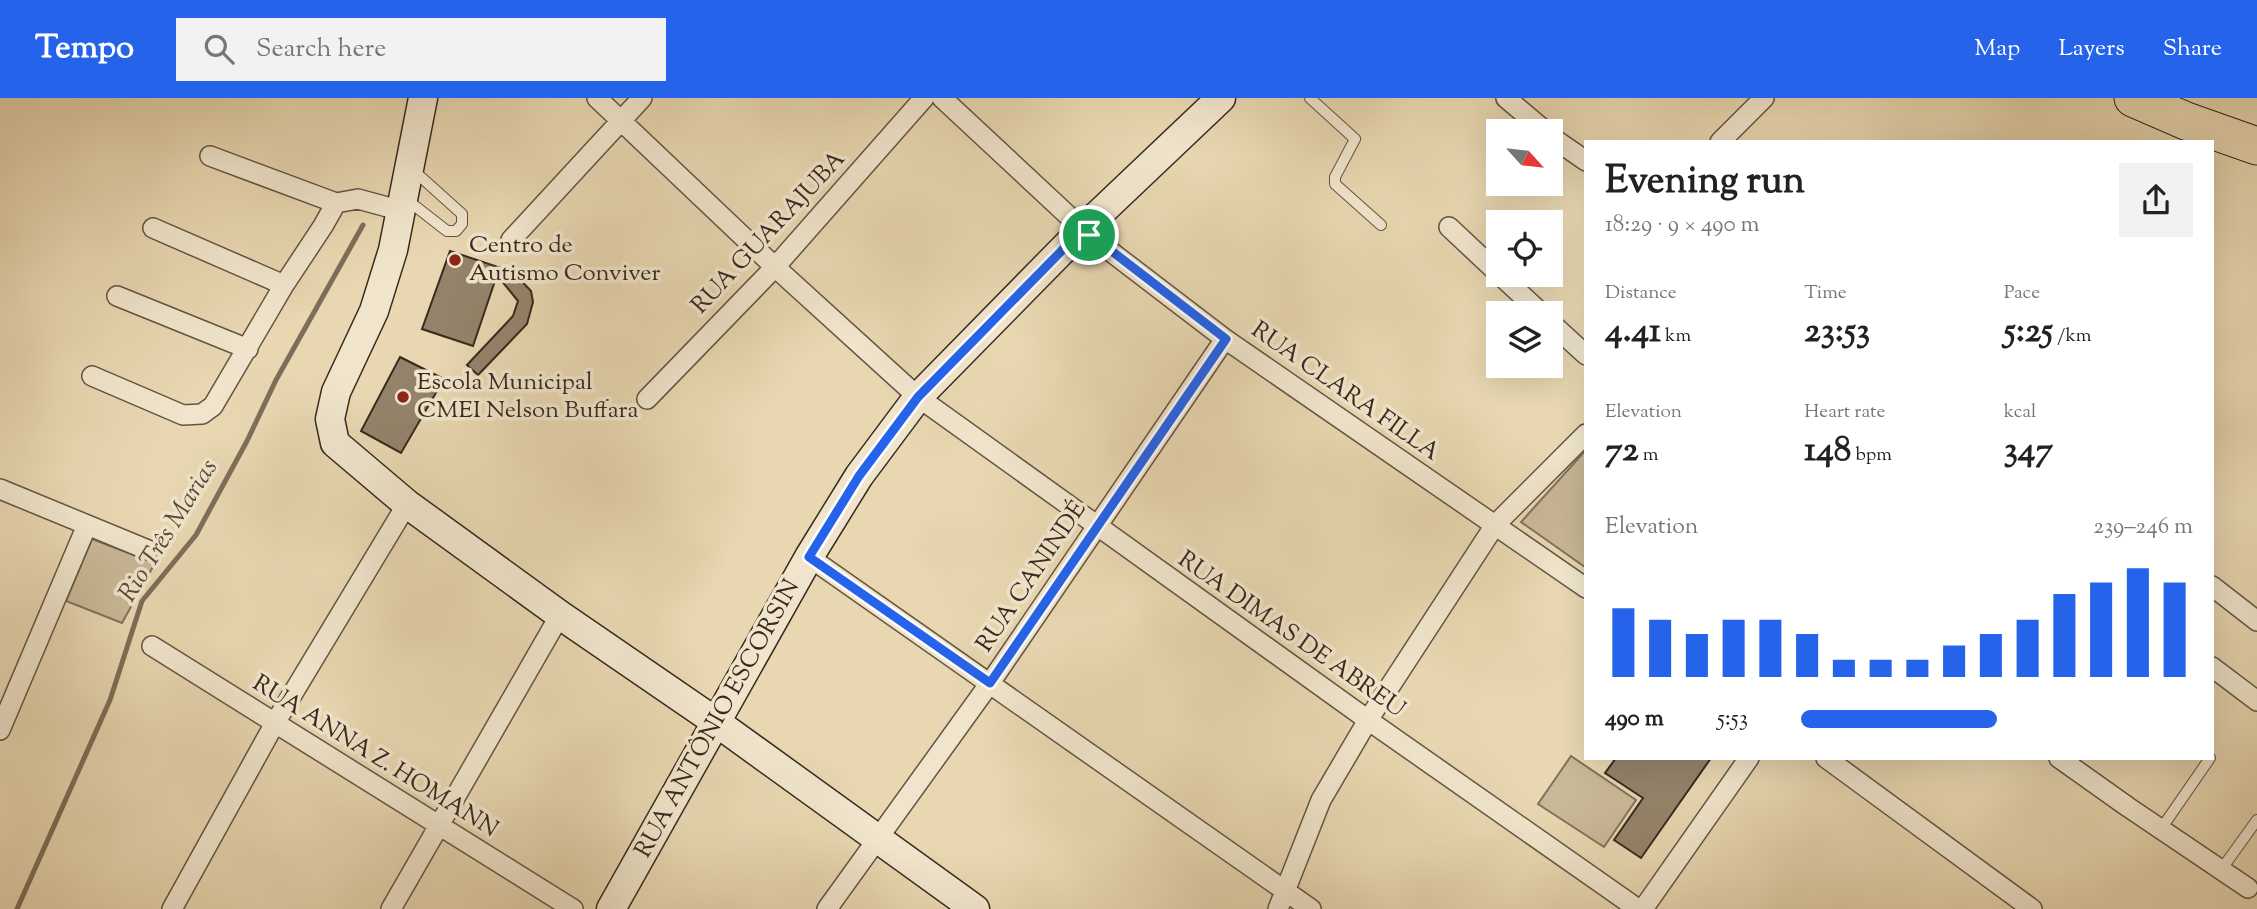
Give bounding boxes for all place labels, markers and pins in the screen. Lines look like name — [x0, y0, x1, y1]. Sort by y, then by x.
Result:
pin — [1059, 205, 1119, 265]
place label: Centro de Autismo Conviver — [469, 229, 660, 291]
marker: Centro de Autismo Conviver — [447, 252, 463, 268]
place label: Escola Municipal CMEI Nelson Buffara — [417, 366, 639, 428]
marker: Escola Municipal CMEI Nelson Buffara — [395, 389, 411, 405]

